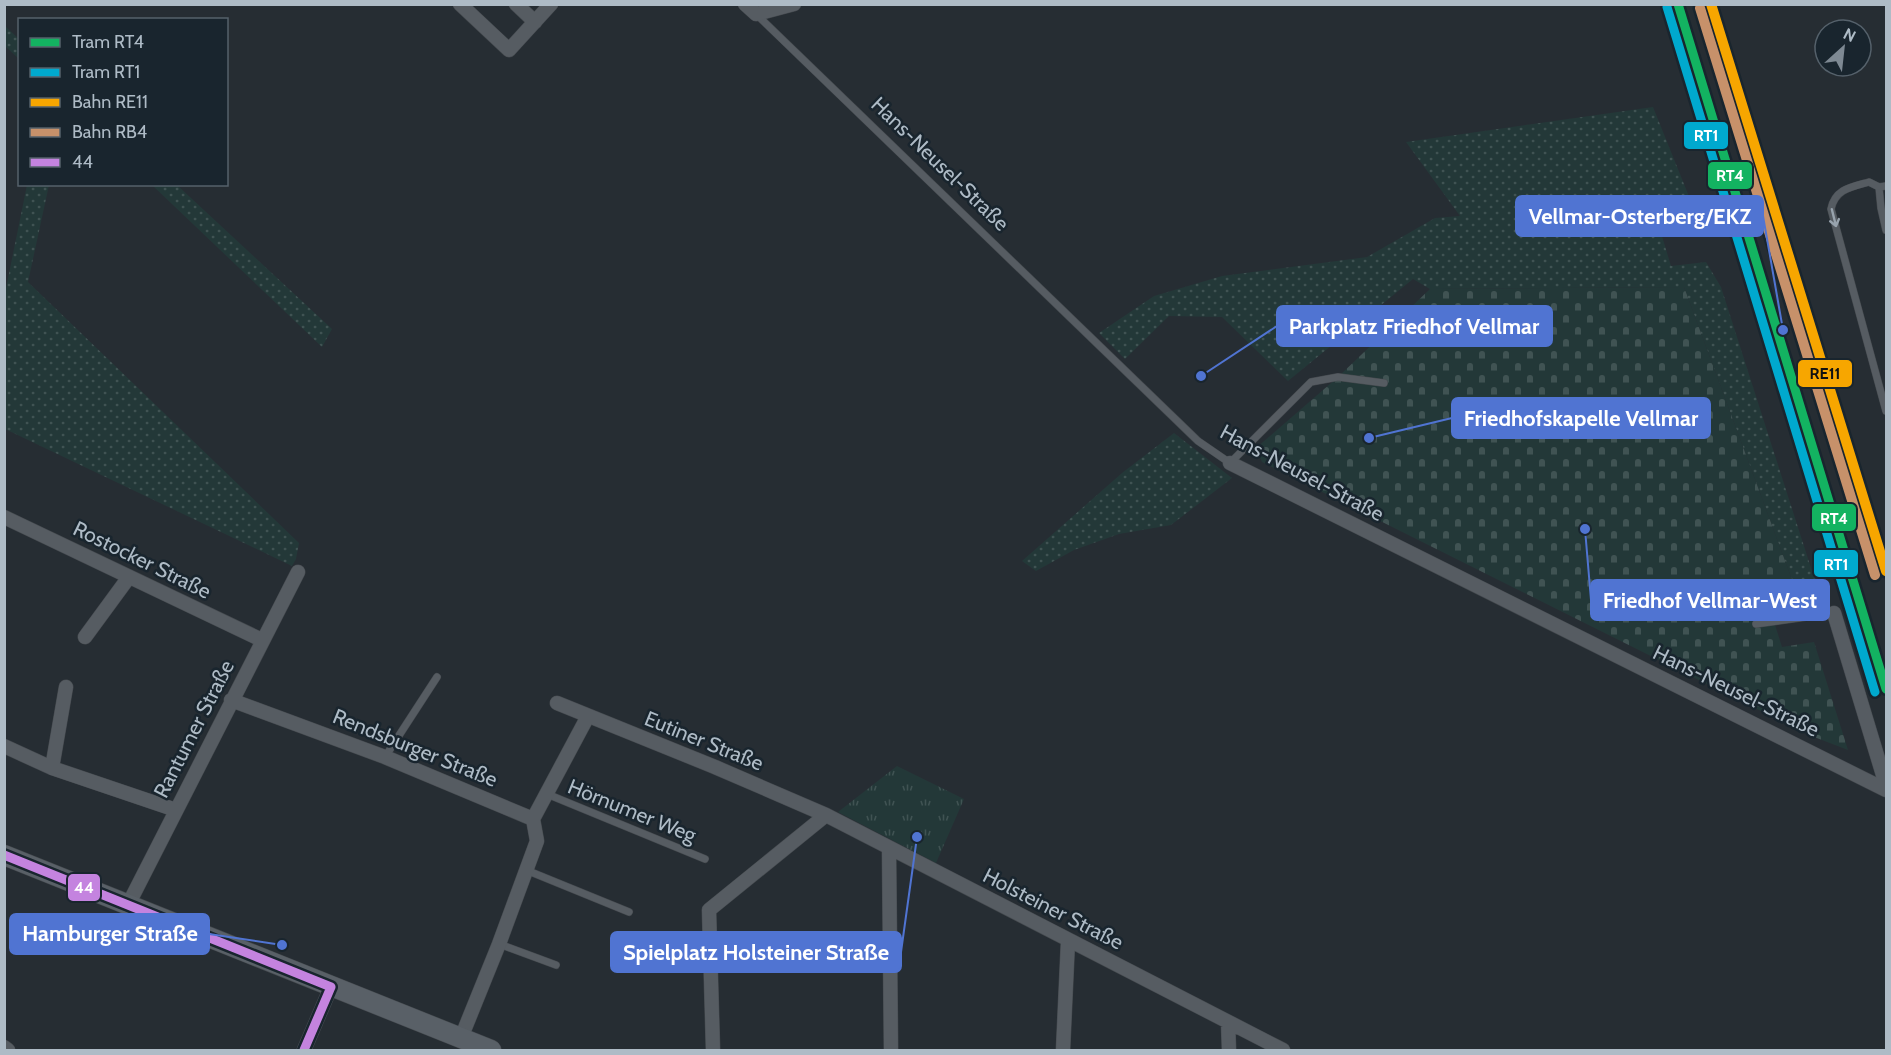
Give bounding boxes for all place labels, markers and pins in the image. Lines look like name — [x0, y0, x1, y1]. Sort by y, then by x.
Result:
callout: Vellmar-Osterberg/EKZ — [1516, 196, 1763, 236]
callout: Parkplatz Friedhof Vellmar — [1277, 306, 1552, 346]
callout: Friedhofskapelle Vellmar — [1452, 398, 1710, 438]
callout: Friedhof Vellmar-West — [1591, 580, 1829, 620]
callout: Hamburger Straße — [10, 914, 209, 954]
callout: Spielplatz Holsteiner Straße — [611, 932, 901, 972]

